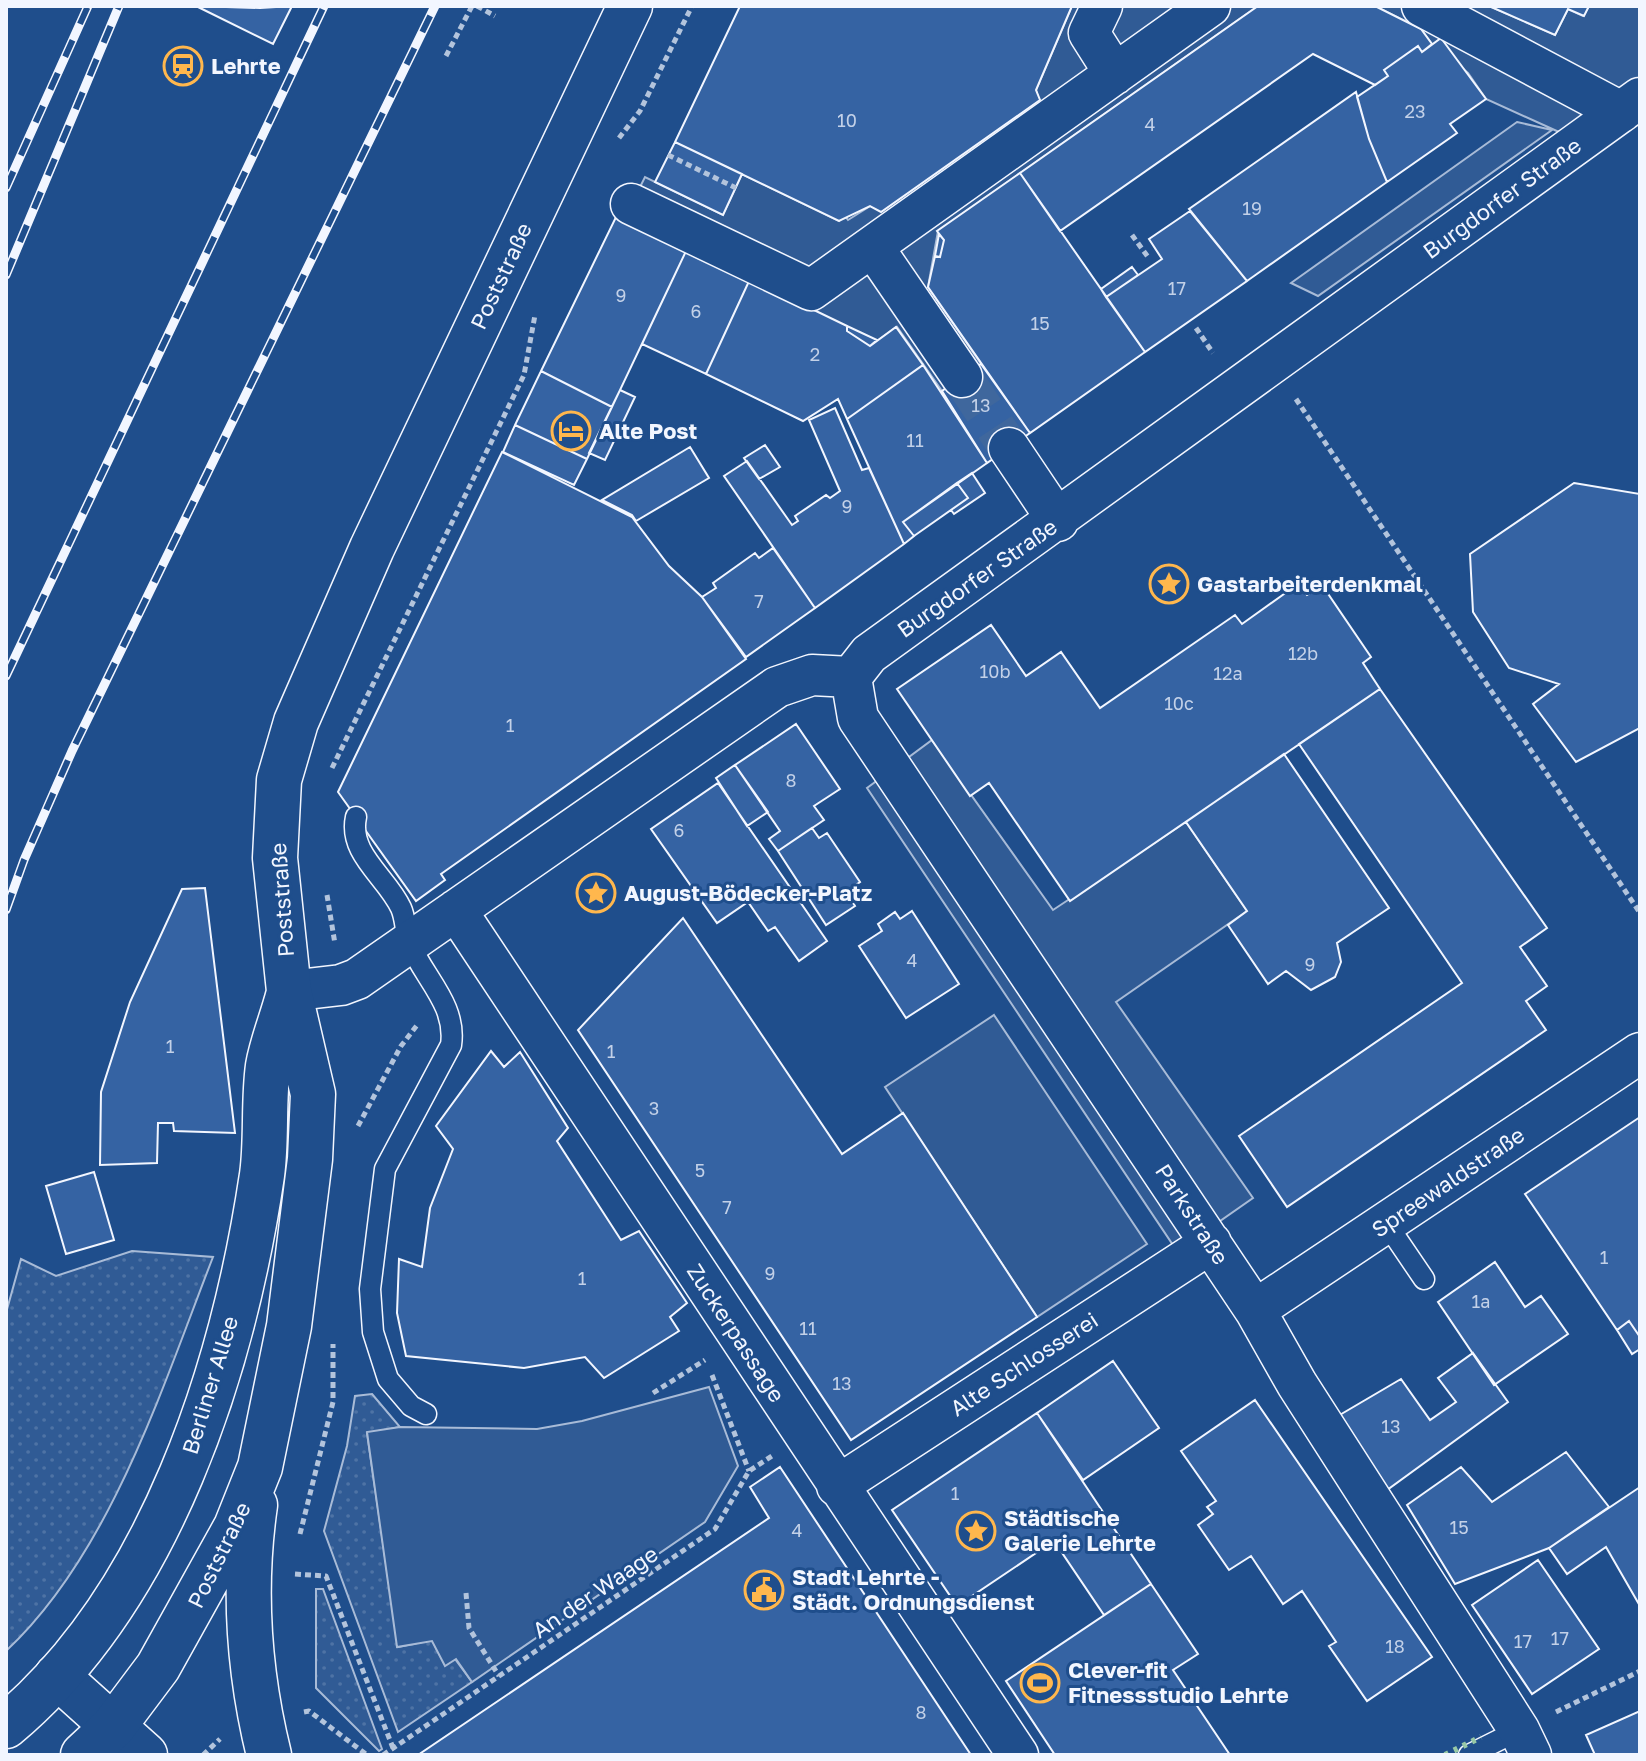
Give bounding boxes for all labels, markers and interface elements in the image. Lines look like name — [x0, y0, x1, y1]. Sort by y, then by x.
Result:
station icon: Lehrte — [162, 45, 204, 87]
place label: Lehrte — [211, 52, 281, 79]
house number: 23 — [1405, 100, 1425, 122]
house number: 10 — [837, 109, 857, 131]
house number: 4 — [1145, 113, 1156, 135]
street label: Burgdorfer Straße — [1417, 131, 1586, 264]
house number: 19 — [1242, 197, 1262, 219]
street label: Poststraße — [464, 218, 537, 333]
house number: 17 — [1168, 277, 1186, 299]
house number: 9 — [616, 284, 626, 306]
house number: 6 — [691, 300, 701, 322]
house number: 15 — [1030, 312, 1050, 334]
house number: 2 — [810, 343, 820, 365]
house number: 13 — [971, 394, 991, 416]
hotel icon: Alte Post — [550, 410, 592, 452]
place label: Alte Post — [599, 417, 698, 444]
house number: 11 — [906, 429, 924, 451]
house number: 9 — [842, 495, 852, 517]
street label: Burgdorfer Straße — [892, 512, 1062, 643]
place icon: Gastarbeiterdenkmal — [1148, 563, 1190, 605]
place label: Gastarbeiterdenkmal — [1197, 570, 1423, 597]
house number: 7 — [754, 590, 764, 612]
house number: 12b — [1288, 642, 1318, 664]
house number: 10b — [980, 660, 1010, 682]
house number: 12a — [1213, 662, 1243, 684]
house number: 10c — [1164, 692, 1194, 714]
house number: 1 — [506, 714, 515, 736]
house number: 8 — [786, 769, 796, 791]
house number: 6 — [674, 819, 684, 841]
street label: Poststraße — [264, 842, 299, 958]
place icon: August-Bödecker-Platz — [575, 872, 617, 914]
place label: August-Bödecker-Platz — [624, 879, 872, 906]
house number: 4 — [907, 949, 918, 971]
house number: 9 — [1305, 953, 1315, 975]
house number: 1 — [166, 1035, 175, 1057]
house number: 1 — [607, 1040, 616, 1062]
house number: 3 — [649, 1097, 659, 1119]
street label: Spreewaldstraße — [1366, 1121, 1529, 1243]
street label: Parkstraße — [1150, 1158, 1235, 1269]
house number: 5 — [695, 1159, 705, 1181]
house number: 7 — [722, 1196, 732, 1218]
house number: 1 — [1600, 1246, 1609, 1268]
street label: Zuckerpassage — [682, 1259, 791, 1407]
house number: 9 — [765, 1262, 775, 1284]
house number: 1 — [578, 1267, 587, 1289]
house number: 1a — [1472, 1290, 1490, 1312]
street label: Alte Schlosserei — [945, 1306, 1103, 1421]
street label: Berliner Allee — [176, 1312, 243, 1457]
house number: 11 — [799, 1317, 817, 1339]
house number: 13 — [832, 1372, 852, 1394]
house number: 13 — [1381, 1415, 1401, 1437]
house number: 1 — [951, 1482, 960, 1504]
street label: Poststraße — [181, 1497, 256, 1612]
place label: Städtische Galerie Lehrte — [1004, 1504, 1156, 1556]
place icon: Städtische Galerie Lehrte — [955, 1510, 997, 1552]
house number: 15 — [1449, 1516, 1469, 1538]
house number: 4 — [792, 1519, 803, 1541]
street label: An der Waage — [527, 1540, 663, 1643]
place label: Stadt Lehrte - Städt. Ordnungsdienst — [792, 1563, 1035, 1615]
public building icon: Stadt Lehrte - Städt. Ordnungsdienst — [743, 1569, 785, 1611]
house number: 17 — [1551, 1627, 1569, 1649]
house number: 17 — [1514, 1630, 1532, 1652]
house number: 18 — [1385, 1635, 1405, 1657]
place label: Clever-fit Fitnessstudio Lehrte — [1068, 1656, 1289, 1708]
sports icon: Clever-fit Fitnessstudio Lehrte — [1019, 1662, 1061, 1704]
house number: 8 — [916, 1701, 926, 1723]

